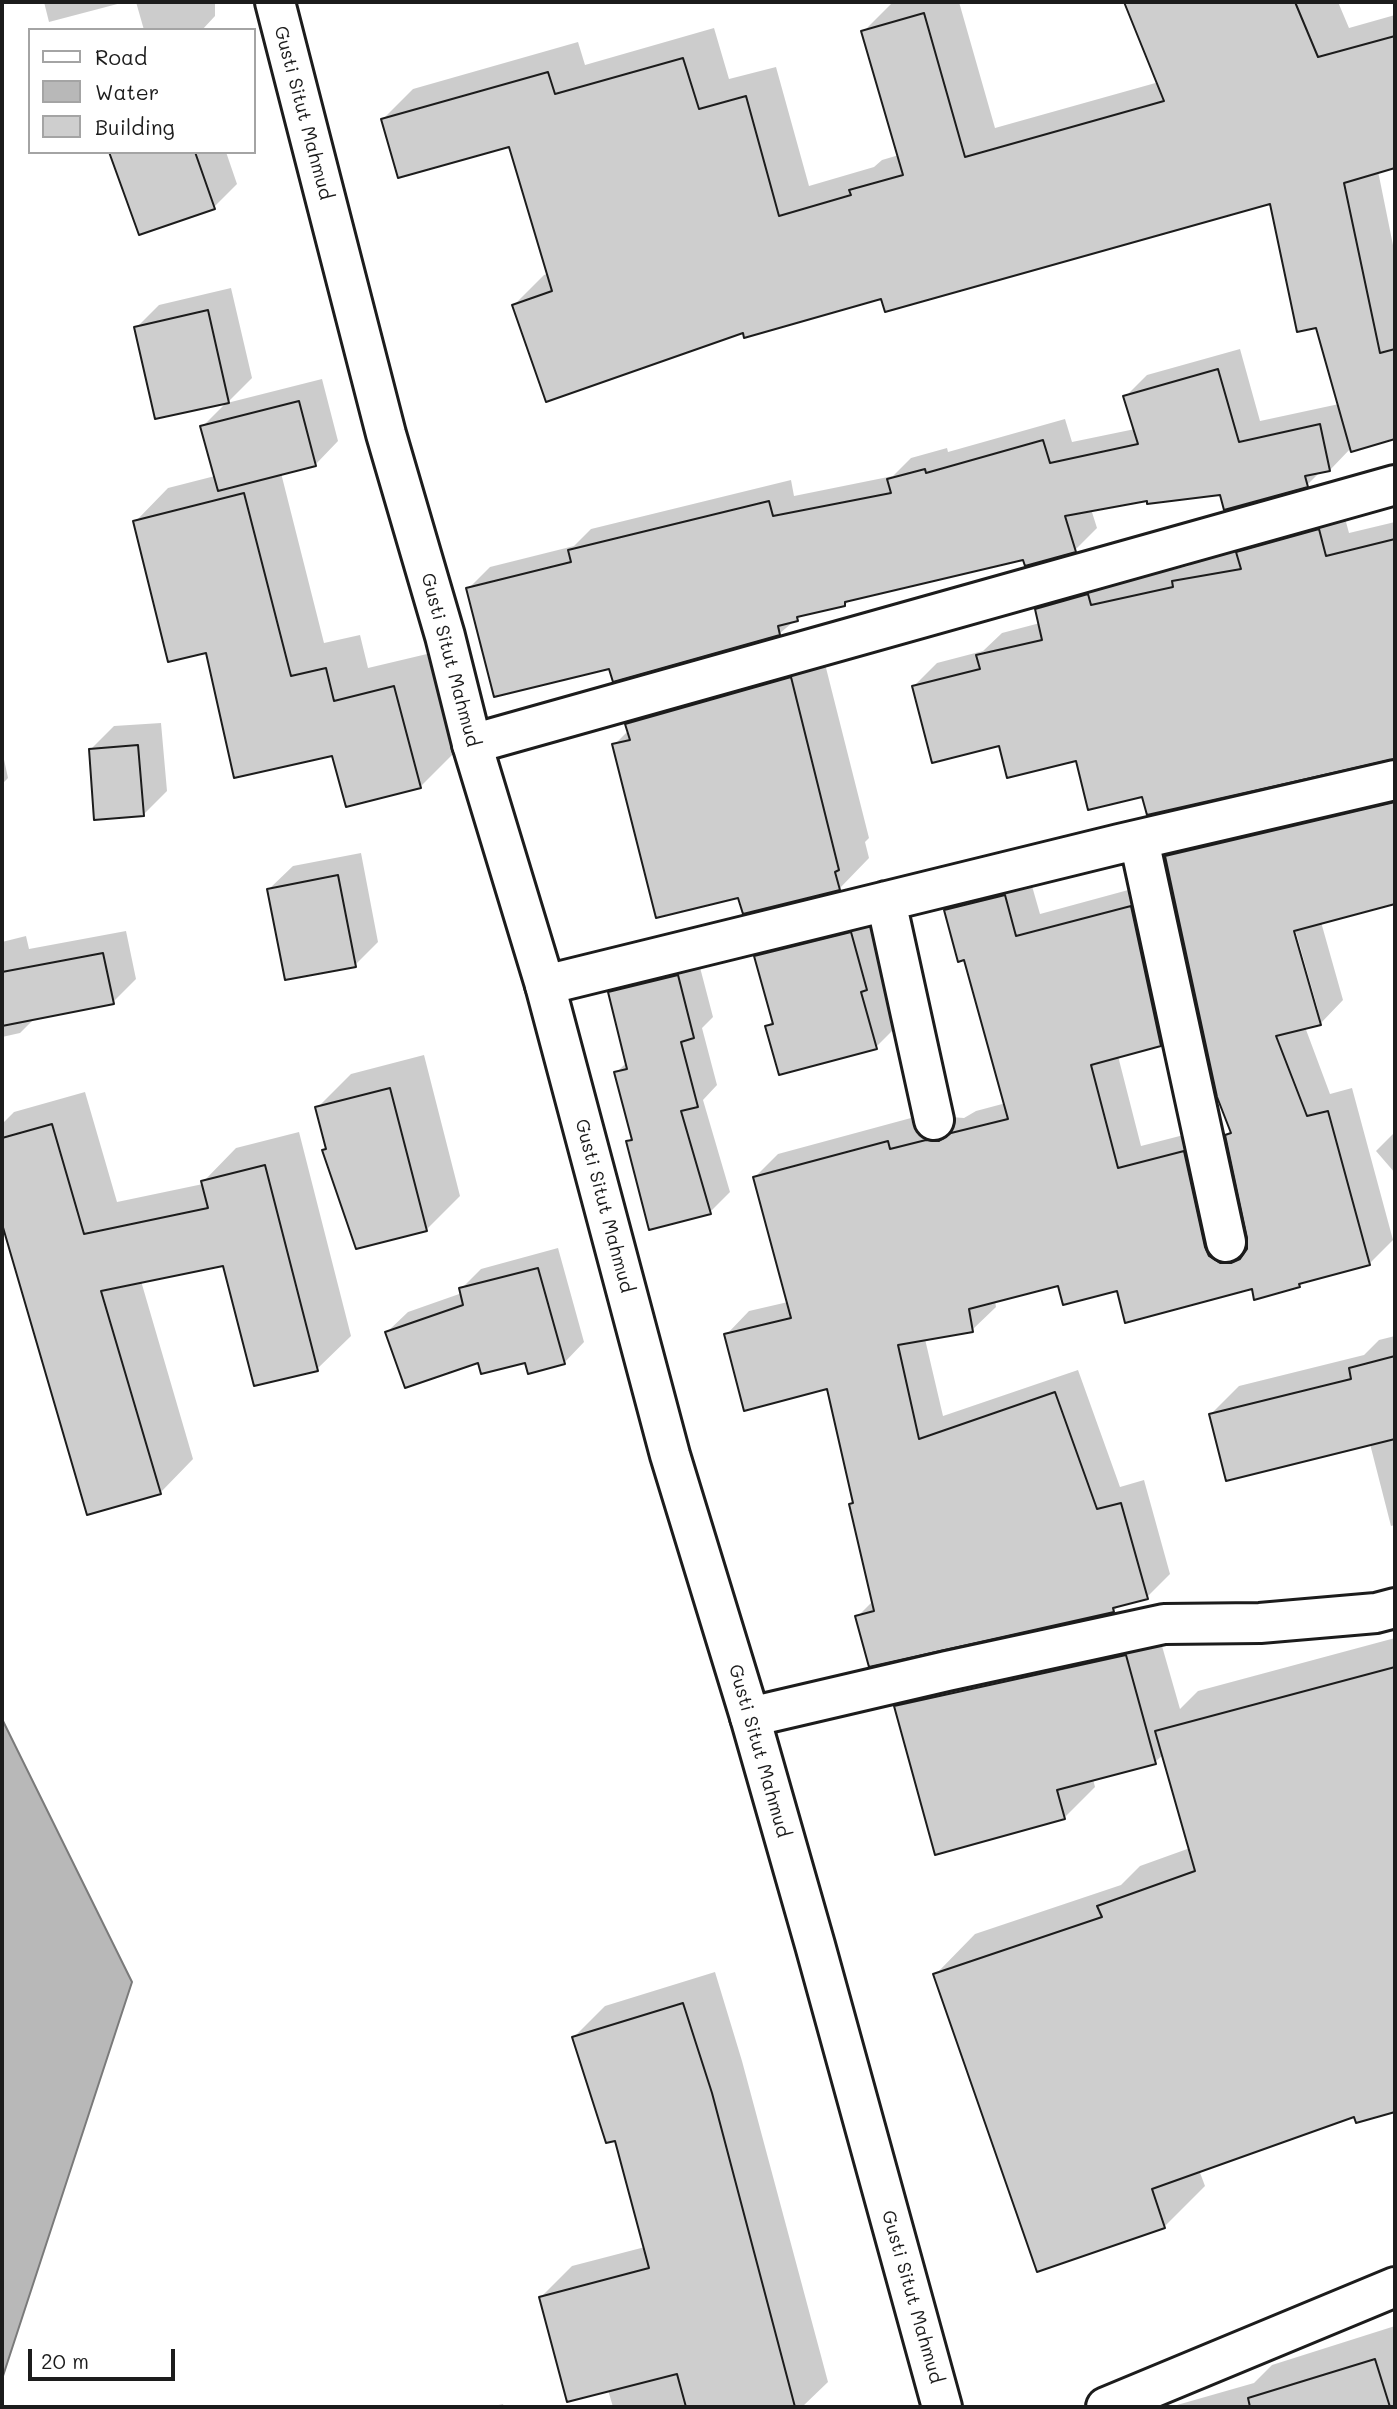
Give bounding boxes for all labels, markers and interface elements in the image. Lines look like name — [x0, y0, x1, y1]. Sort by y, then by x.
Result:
street label: Gusti Situt Mahmud — [269, 24, 337, 202]
legend — [28, 28, 256, 154]
text: Road — [95, 43, 147, 70]
text: Water — [95, 78, 159, 105]
text: Building — [95, 113, 175, 140]
street label: Gusti Situt Mahmud — [416, 571, 484, 749]
street label: Gusti Situt Mahmud — [570, 1117, 638, 1295]
street label: Gusti Situt Mahmud — [723, 1662, 795, 1840]
street label: Gusti Situt Mahmud — [876, 2208, 948, 2386]
scale bar — [32, 2336, 178, 2380]
text: 20 m — [41, 2347, 89, 2374]

